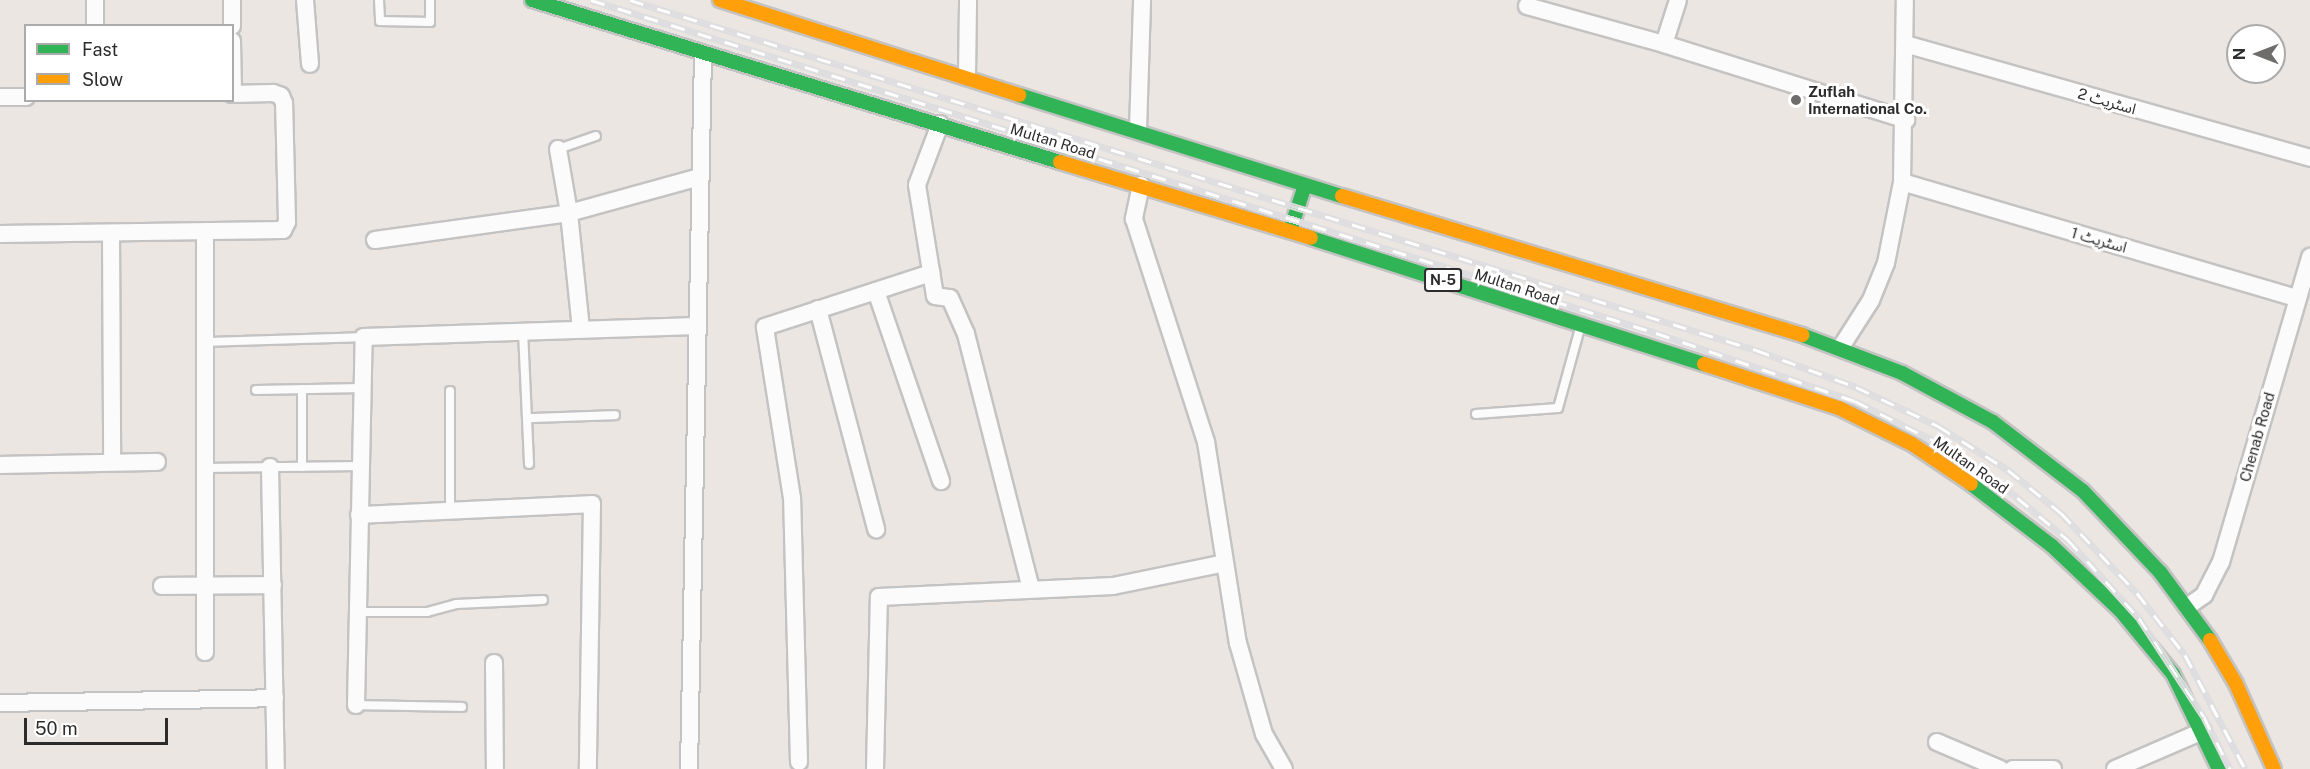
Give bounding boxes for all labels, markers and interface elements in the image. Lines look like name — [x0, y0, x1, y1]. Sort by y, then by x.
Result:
legend — [24, 24, 234, 102]
north arrow — [2226, 24, 2286, 84]
text: Fast — [82, 39, 118, 60]
text: N — [2230, 48, 2249, 60]
text: Slow — [82, 69, 123, 90]
place label: Zuflah International Co. — [1808, 82, 1927, 117]
street label: اسٹریٹ 2 — [2076, 84, 2138, 118]
marker: Zuflah International Co. — [1789, 93, 1803, 107]
street label: Multan Road — [1008, 120, 1098, 162]
street label: اسٹریٹ 1 — [2069, 223, 2129, 257]
street label: Multan Road — [1472, 265, 1562, 309]
road number: N-5 — [1424, 269, 1462, 291]
street label: Chenab Road — [2236, 390, 2278, 484]
street label: Multan Road — [1930, 432, 2012, 498]
scale bar — [27, 706, 171, 744]
text: 50 m — [35, 718, 78, 739]

